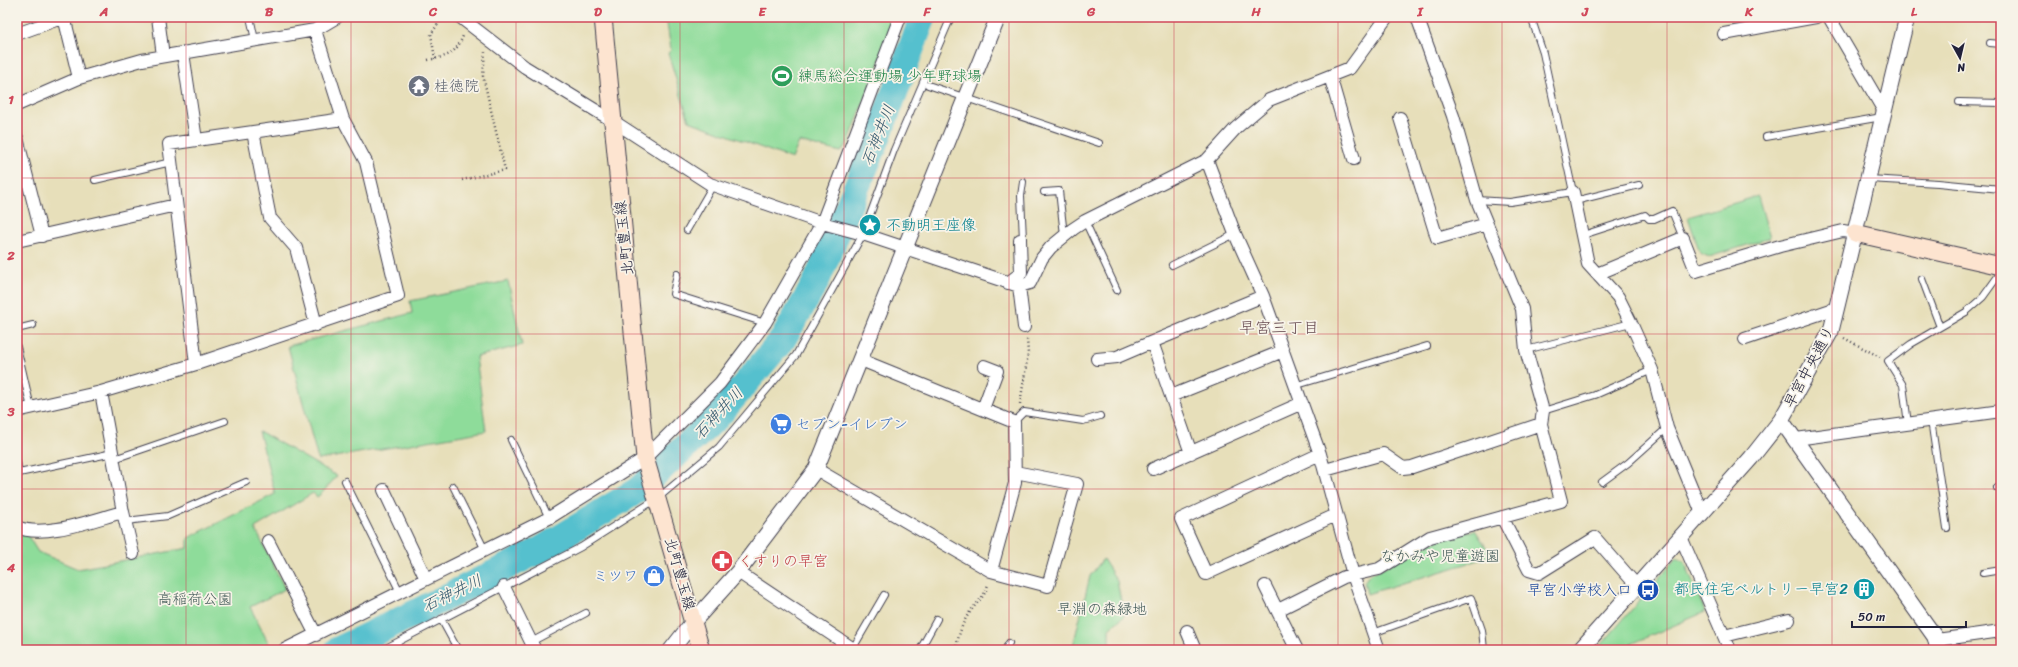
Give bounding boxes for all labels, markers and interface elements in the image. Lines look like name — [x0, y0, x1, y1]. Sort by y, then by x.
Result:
text: A — [99, 0, 108, 23]
text: B — [265, 0, 274, 23]
text: C — [428, 0, 438, 23]
text: D — [594, 0, 602, 23]
text: E — [758, 0, 767, 23]
text: F — [922, 0, 931, 23]
text: G — [1086, 0, 1096, 23]
text: H — [1250, 0, 1261, 23]
text: I — [1416, 0, 1424, 23]
text: J — [1581, 0, 1589, 23]
text: K — [1744, 0, 1754, 23]
text: L — [1911, 0, 1918, 23]
north arrow — [1940, 38, 1980, 78]
text: N — [1956, 57, 1967, 77]
sports icon: 練馬総合運動場 少年野球場 — [769, 63, 795, 89]
place label: 練馬総合運動場 少年野球場 — [798, 63, 982, 89]
temple icon: 桂徳院 — [406, 73, 432, 99]
place label: 桂徳院 — [434, 73, 479, 99]
text: 1 — [8, 88, 14, 111]
water label: 石神井川 — [853, 100, 903, 170]
street label: 北町豊玉線 — [607, 199, 641, 277]
place icon: 不動明王座像 — [857, 212, 883, 238]
place label: 不動明王座像 — [886, 212, 976, 238]
text: 2 — [6, 244, 15, 267]
district label: 早宮三丁目 — [1239, 313, 1319, 342]
street label: 早宮中央通り — [1776, 321, 1842, 413]
water label: 石神井川 — [686, 380, 750, 446]
text: 3 — [6, 400, 15, 423]
supermarket icon: セブン-イレブン — [768, 411, 794, 437]
place label: セブン-イレブン — [796, 411, 908, 437]
street label: 北町豊玉線 — [657, 534, 703, 614]
park label: なかみや児童遊園 — [1380, 543, 1500, 569]
pharmacy icon: くすりの早宮 — [709, 548, 735, 574]
place label: くすりの早宮 — [738, 548, 828, 574]
text: 4 — [6, 556, 16, 579]
place label: ミツワ — [593, 563, 638, 589]
shop icon: ミツワ — [641, 563, 667, 589]
water label: 石神井川 — [417, 566, 487, 620]
place label: 都民住宅ベルトリー早宮2 — [1674, 576, 1848, 602]
building icon: 都民住宅ベルトリー早宮2 — [1851, 576, 1877, 602]
place label: 早宮小学校入口 — [1527, 577, 1632, 603]
bus stop icon: 早宮小学校入口 — [1635, 577, 1661, 603]
park label: 高稲荷公園 — [157, 586, 233, 612]
park label: 早淵の森緑地 — [1057, 596, 1147, 622]
scale bar — [1852, 603, 1966, 629]
text: 50 m — [1858, 606, 1885, 628]

